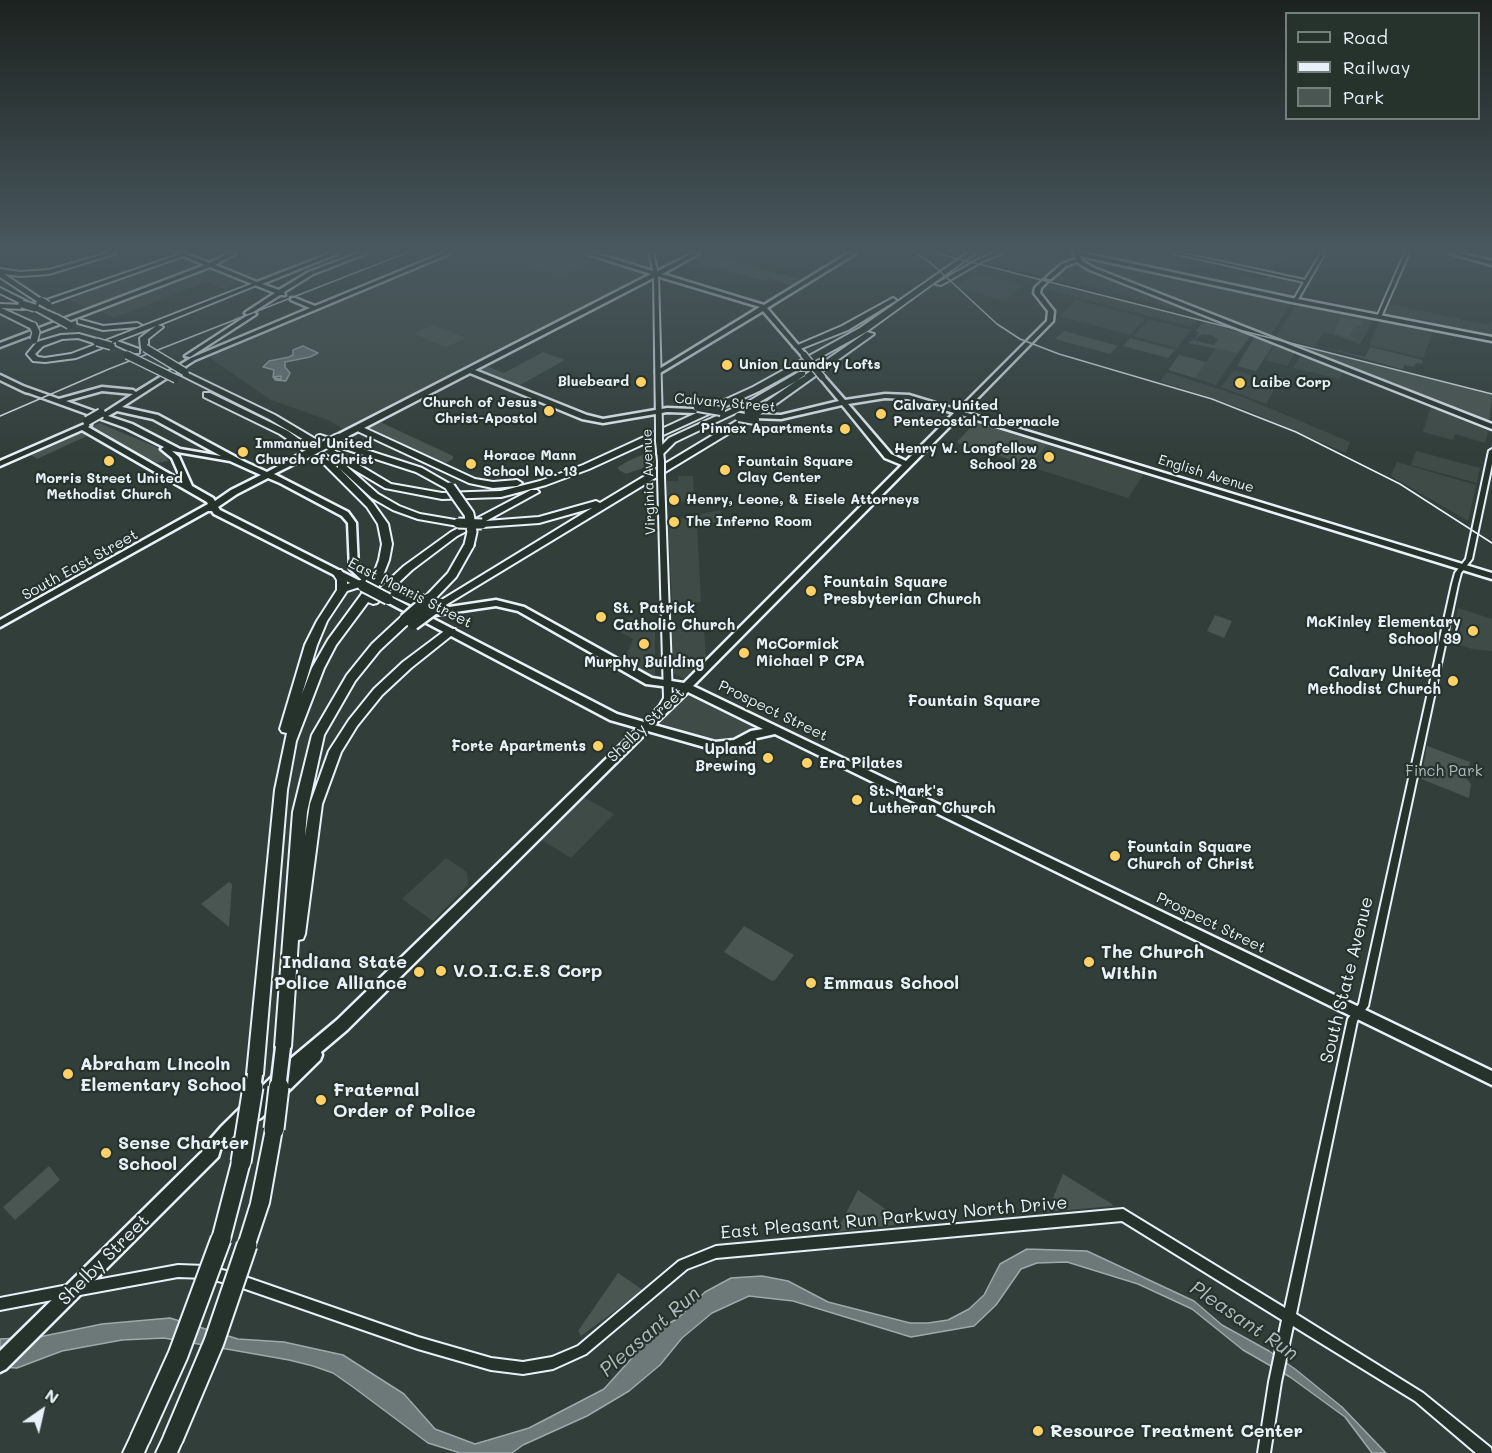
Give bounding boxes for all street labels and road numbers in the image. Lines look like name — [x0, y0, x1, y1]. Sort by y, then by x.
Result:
street label: Calvary Street — [674, 390, 776, 416]
street label: Virginia Avenue — [639, 429, 659, 535]
street label: English Avenue — [1156, 451, 1256, 497]
street label: South East Street — [19, 526, 141, 604]
street label: East Morris Street — [345, 554, 475, 632]
street label: Prospect Street — [715, 677, 831, 745]
street label: Shelby Street — [604, 684, 688, 766]
street label: Prospect Street — [1153, 889, 1269, 957]
street label: South State Avenue — [1316, 894, 1378, 1066]
street label: East Pleasant Run Parkway North Drive — [720, 1192, 1068, 1244]
street label: Shelby Street — [54, 1210, 154, 1310]

